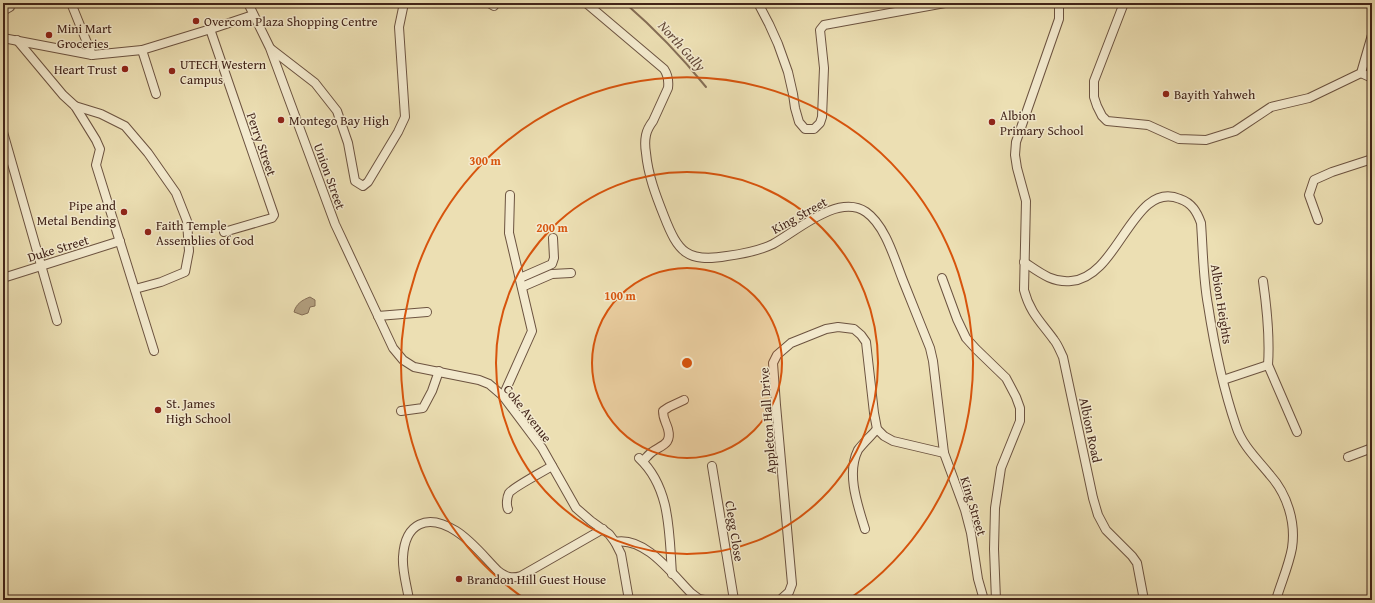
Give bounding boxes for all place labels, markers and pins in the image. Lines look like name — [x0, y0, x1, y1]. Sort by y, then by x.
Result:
place label: Overcom Plaza Shopping Centre — [204, 12, 378, 31]
marker: Overcom Plaza Shopping Centre — [191, 16, 201, 26]
place label: Mini Mart Groceries — [57, 19, 112, 53]
marker: Mini Mart Groceries — [44, 30, 54, 40]
place label: UTECH Western Campus — [180, 55, 267, 89]
place label: Heart Trust — [54, 60, 117, 79]
marker: Heart Trust — [120, 64, 130, 74]
marker: UTECH Western Campus — [167, 66, 177, 76]
place label: Bayith Yahweh — [1174, 85, 1256, 104]
marker: Bayith Yahweh — [1161, 89, 1171, 99]
place label: Albion Primary School — [1000, 106, 1084, 140]
place label: Montego Bay High — [289, 111, 390, 130]
marker: Montego Bay High — [276, 115, 286, 125]
marker: Albion Primary School — [987, 117, 997, 127]
place label: Pipe and Metal Bending — [37, 196, 117, 230]
marker: Pipe and Metal Bending — [119, 207, 129, 217]
place label: Faith Temple Assemblies of God — [156, 216, 254, 250]
marker: Faith Temple Assemblies of God — [143, 227, 153, 237]
centre of rings — [680, 356, 694, 370]
place label: St. James High School — [166, 394, 231, 428]
marker: St. James High School — [153, 405, 163, 415]
place label: Brandon Hill Guest House — [467, 570, 606, 589]
marker: Brandon Hill Guest House — [454, 574, 464, 584]

